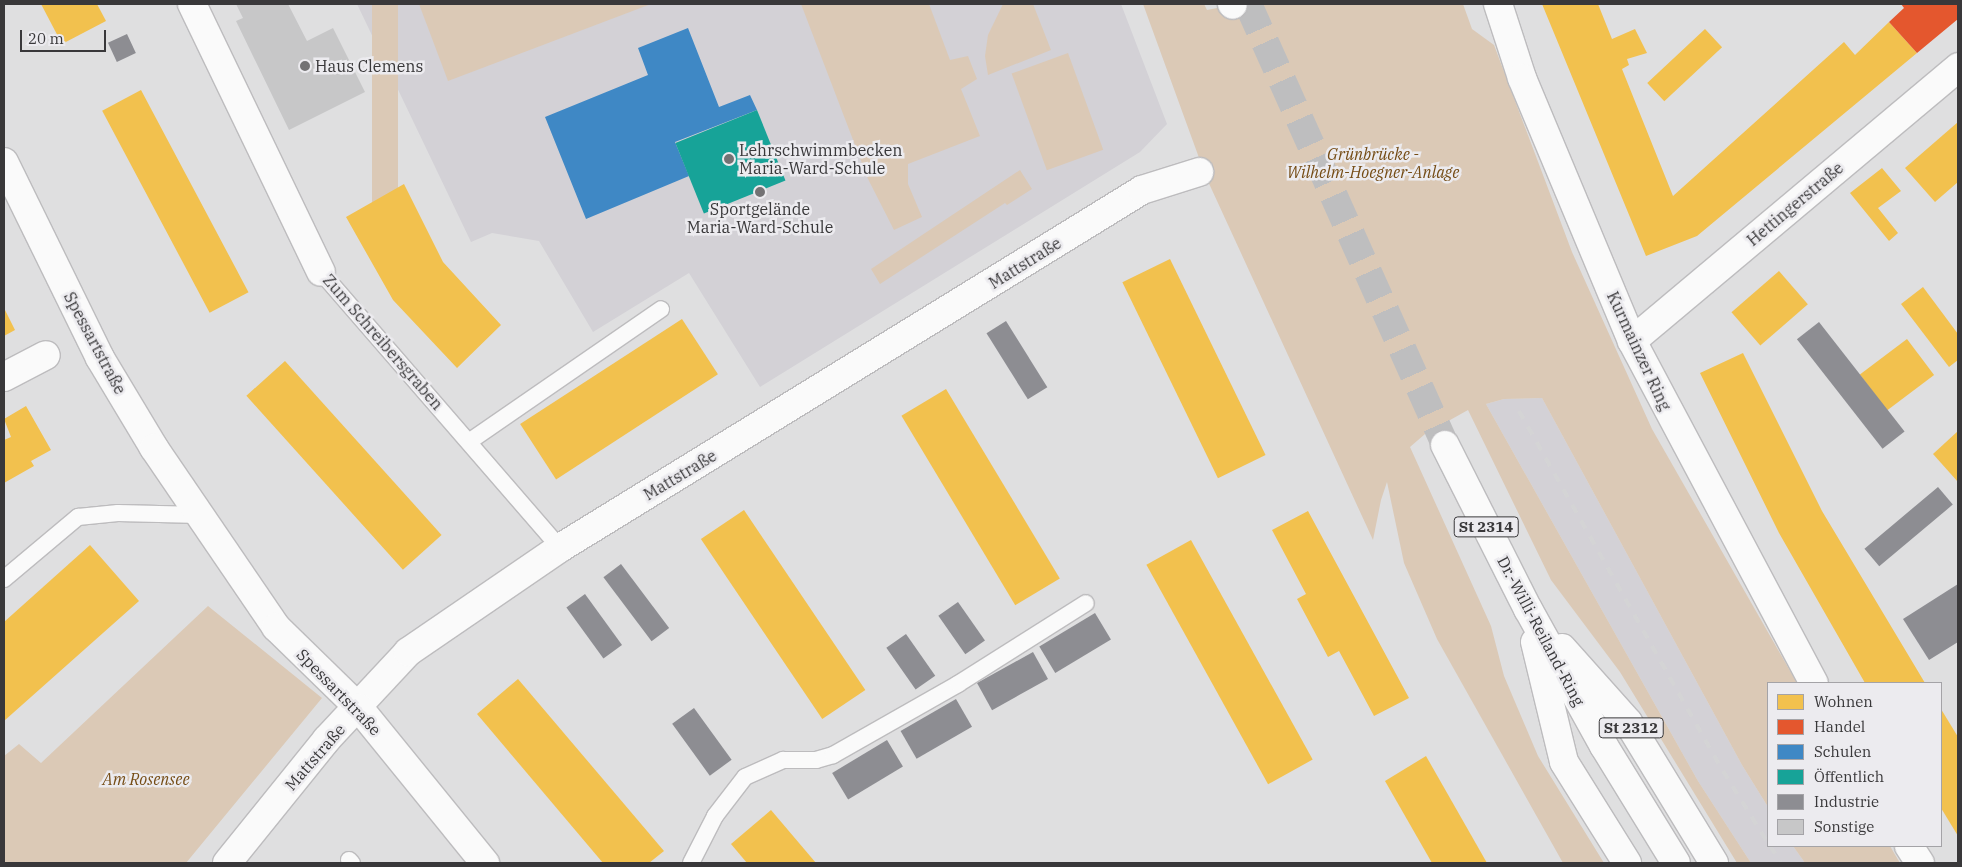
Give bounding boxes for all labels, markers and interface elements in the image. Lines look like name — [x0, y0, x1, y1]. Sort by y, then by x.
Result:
scale bar — [22, 20, 109, 52]
text: 20 m — [28, 29, 64, 48]
place label: Haus Clemens — [315, 56, 423, 76]
marker: Haus Clemens — [299, 60, 311, 72]
place label: Lehrschwimmbecken Maria-Ward-Schule — [739, 140, 902, 178]
park label: Grünbrücke - Wilhelm-Hoegner-Anlage — [1287, 144, 1459, 182]
marker: Lehrschwimmbecken Maria-Ward-Schule — [723, 153, 735, 165]
street label: Hettingerstraße — [1743, 158, 1847, 250]
marker: Sportgelände Maria-Ward-Schule — [754, 186, 766, 198]
place label: Sportgelände Maria-Ward-Schule — [687, 199, 833, 237]
street label: Mattstraße — [985, 233, 1065, 293]
street label: Zum Schreibersgraben — [319, 270, 447, 414]
street label: Kurmainzer Ring — [1603, 288, 1675, 414]
street label: Spessartstraße — [60, 289, 130, 397]
street label: Mattstraße — [640, 446, 720, 504]
road number: St 2314 — [1454, 514, 1518, 540]
street label: Dr.-Willi-Reiland-Ring — [1493, 553, 1589, 709]
street label: Spessartstraße — [293, 645, 385, 739]
legend — [1767, 682, 1942, 847]
text: Wohnen — [1814, 692, 1873, 711]
road number: St 2312 — [1598, 716, 1664, 740]
text: Handel — [1814, 717, 1865, 736]
street label: Mattstraße — [281, 720, 349, 794]
text: Schulen — [1814, 742, 1871, 761]
text: Öffentlich — [1814, 767, 1884, 786]
park label: Am Rosensee — [102, 769, 190, 789]
text: Industrie — [1814, 792, 1879, 811]
text: Sonstige — [1814, 817, 1874, 836]

